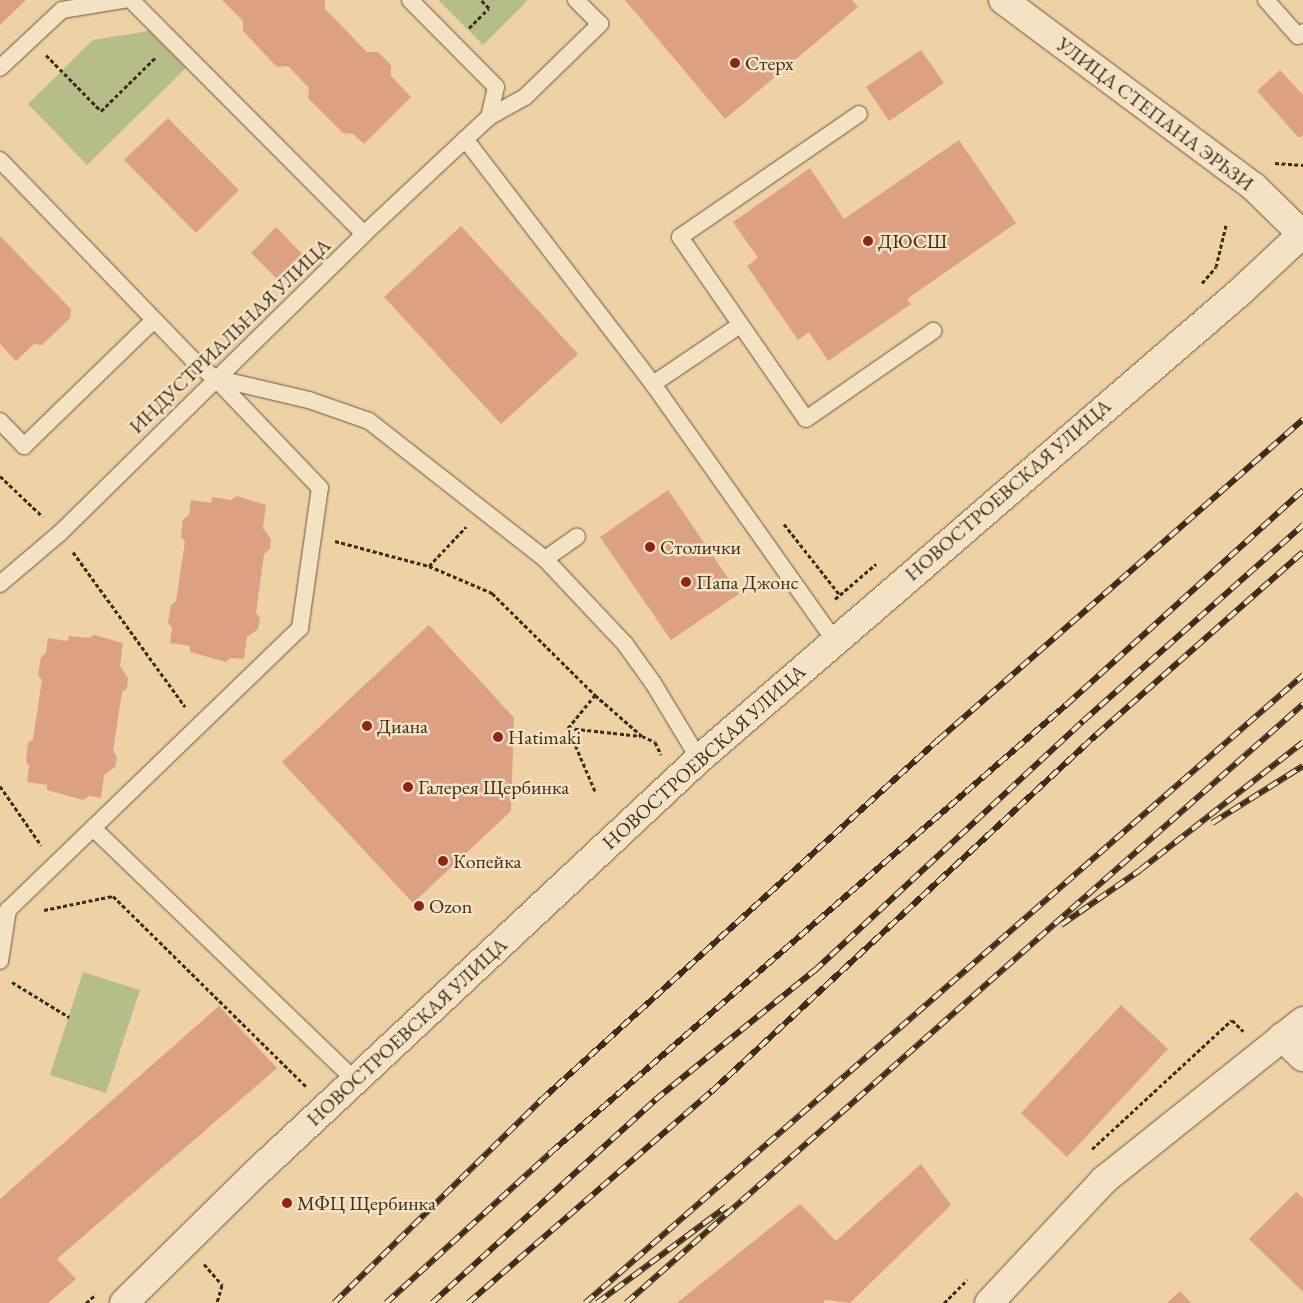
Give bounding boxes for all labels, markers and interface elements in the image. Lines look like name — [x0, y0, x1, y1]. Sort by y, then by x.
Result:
street label: УЛИЦА СТЕПАНА ЭРЬЗИ — [1052, 32, 1258, 196]
place label: Стерх — [745, 51, 793, 75]
marker: Стерх — [729, 57, 741, 69]
place label: ДЮСШ — [878, 229, 948, 253]
street label: ИНДУСТРИАЛЬНАЯ УЛИЦА — [124, 233, 336, 439]
marker: ДЮСШ — [862, 235, 874, 247]
street label: НОВОСТРОЕВСКАЯ УЛИЦА — [900, 394, 1116, 586]
place label: Столички — [660, 535, 741, 559]
marker: Столички — [644, 541, 656, 553]
place label: Папа Джонс — [696, 570, 799, 594]
marker: Папа Джонс — [680, 576, 692, 588]
street label: НОВОСТРОЕВСКАЯ УЛИЦА — [597, 659, 811, 855]
place label: Диана — [377, 714, 428, 738]
marker: Диана — [361, 720, 373, 732]
place label: Hatimaki — [508, 725, 581, 749]
marker: Hatimaki — [492, 731, 504, 743]
place label: Галерея Щербинка — [418, 775, 569, 799]
marker: Галерея Щербинка — [402, 781, 414, 793]
place label: Копейка — [453, 849, 521, 873]
marker: Копейка — [437, 855, 449, 867]
place label: Ozon — [429, 894, 472, 918]
marker: Ozon — [413, 900, 425, 912]
street label: НОВОСТРОЕВСКАЯ УЛИЦА — [302, 933, 512, 1131]
place label: МФЦ Щербинка — [297, 1191, 436, 1215]
marker: МФЦ Щербинка — [281, 1197, 293, 1209]

